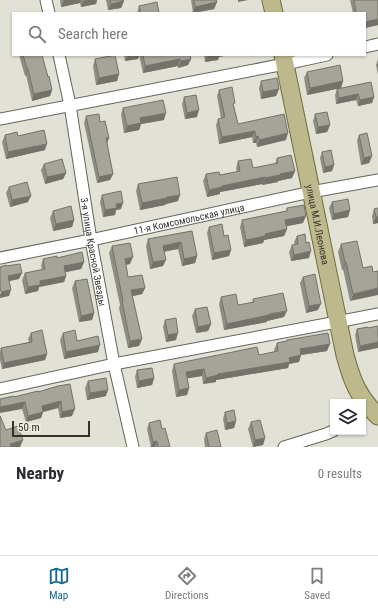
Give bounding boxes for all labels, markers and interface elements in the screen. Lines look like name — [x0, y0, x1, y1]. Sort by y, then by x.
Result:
search box — [12, 12, 366, 56]
icon: search — [26, 23, 48, 45]
text: Search here — [58, 25, 128, 43]
street label: улица М.И.Леонова — [304, 184, 331, 266]
street label: 3-я улица Красной Звезды — [78, 197, 108, 307]
street label: 11-я Комсомольская улица — [133, 202, 246, 237]
map controls — [330, 399, 366, 435]
button: layers — [330, 399, 366, 435]
scale bar — [12, 419, 90, 438]
text: 50 m — [18, 421, 40, 434]
text: Nearby — [16, 463, 64, 483]
text: 0 results — [318, 466, 362, 481]
tab: Map — [48, 565, 70, 602]
tab: Directions — [165, 565, 209, 602]
tab: Saved — [304, 565, 330, 602]

